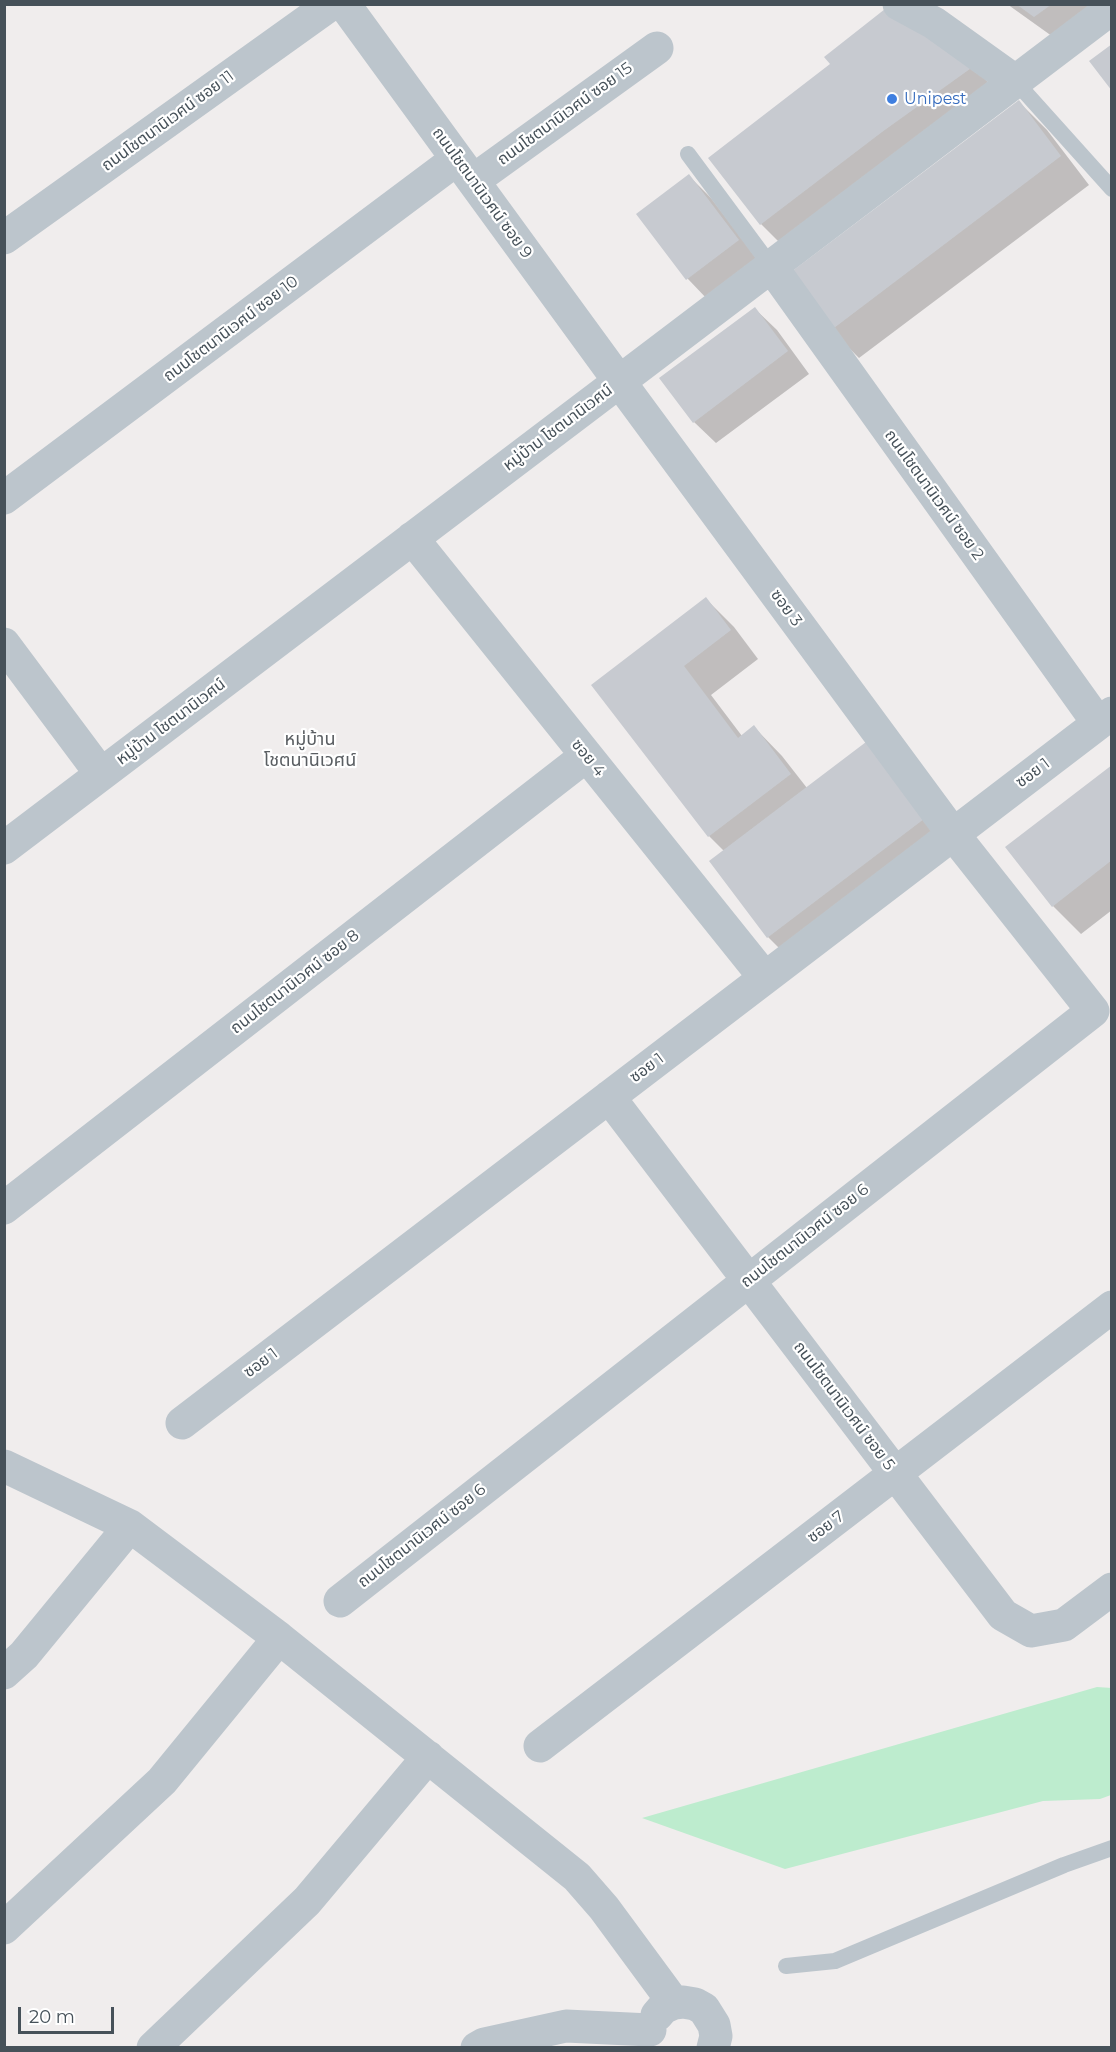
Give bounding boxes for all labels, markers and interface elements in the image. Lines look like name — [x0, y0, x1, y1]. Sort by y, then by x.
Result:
street label: ถนนโชตนานิเวศน์ ซอย 15 — [494, 59, 636, 169]
street label: ถนนโชตนานิเวศน์ ซอย 11 — [98, 67, 238, 175]
place label: Unipest — [904, 89, 967, 109]
marker: Unipest — [885, 92, 899, 106]
street label: ถนนโชตนานิเวศน์ ซอย 9 — [428, 124, 536, 262]
street label: ถนนโชตนานิเวศน์ ซอย 10 — [160, 272, 302, 386]
street label: หมู่บ้าน โชตนานิเวศน์ — [500, 381, 616, 475]
street label: ถนนโชตนานิเวศน์ ซอย 2 — [880, 426, 988, 564]
street label: ซอย 3 — [766, 586, 806, 630]
street label: หมู่บ้าน โชตนานิเวศน์ — [113, 675, 229, 769]
district label: หมู่บ้าน โชตนานิเวศน์ — [264, 729, 356, 771]
street label: ซอย 4 — [567, 736, 609, 780]
street label: ซอย 1 — [1012, 754, 1054, 792]
street label: ถนนโชตนานิเวศน์ ซอย 8 — [227, 926, 363, 1038]
street label: ซอย 1 — [626, 1049, 668, 1087]
street label: ถนนโชตนานิเวศน์ ซอย 6 — [737, 1180, 873, 1292]
street label: ถนนโชตนานิเวศน์ ซอย 5 — [789, 1338, 899, 1474]
street label: ซอย 1 — [240, 1344, 282, 1382]
street label: ถนนโชตนานิเวศน์ ซอย 6 — [354, 1480, 490, 1592]
street label: ซอย 7 — [804, 1507, 848, 1547]
scale bar — [21, 1995, 117, 2033]
text: 20 m — [29, 2006, 75, 2028]

